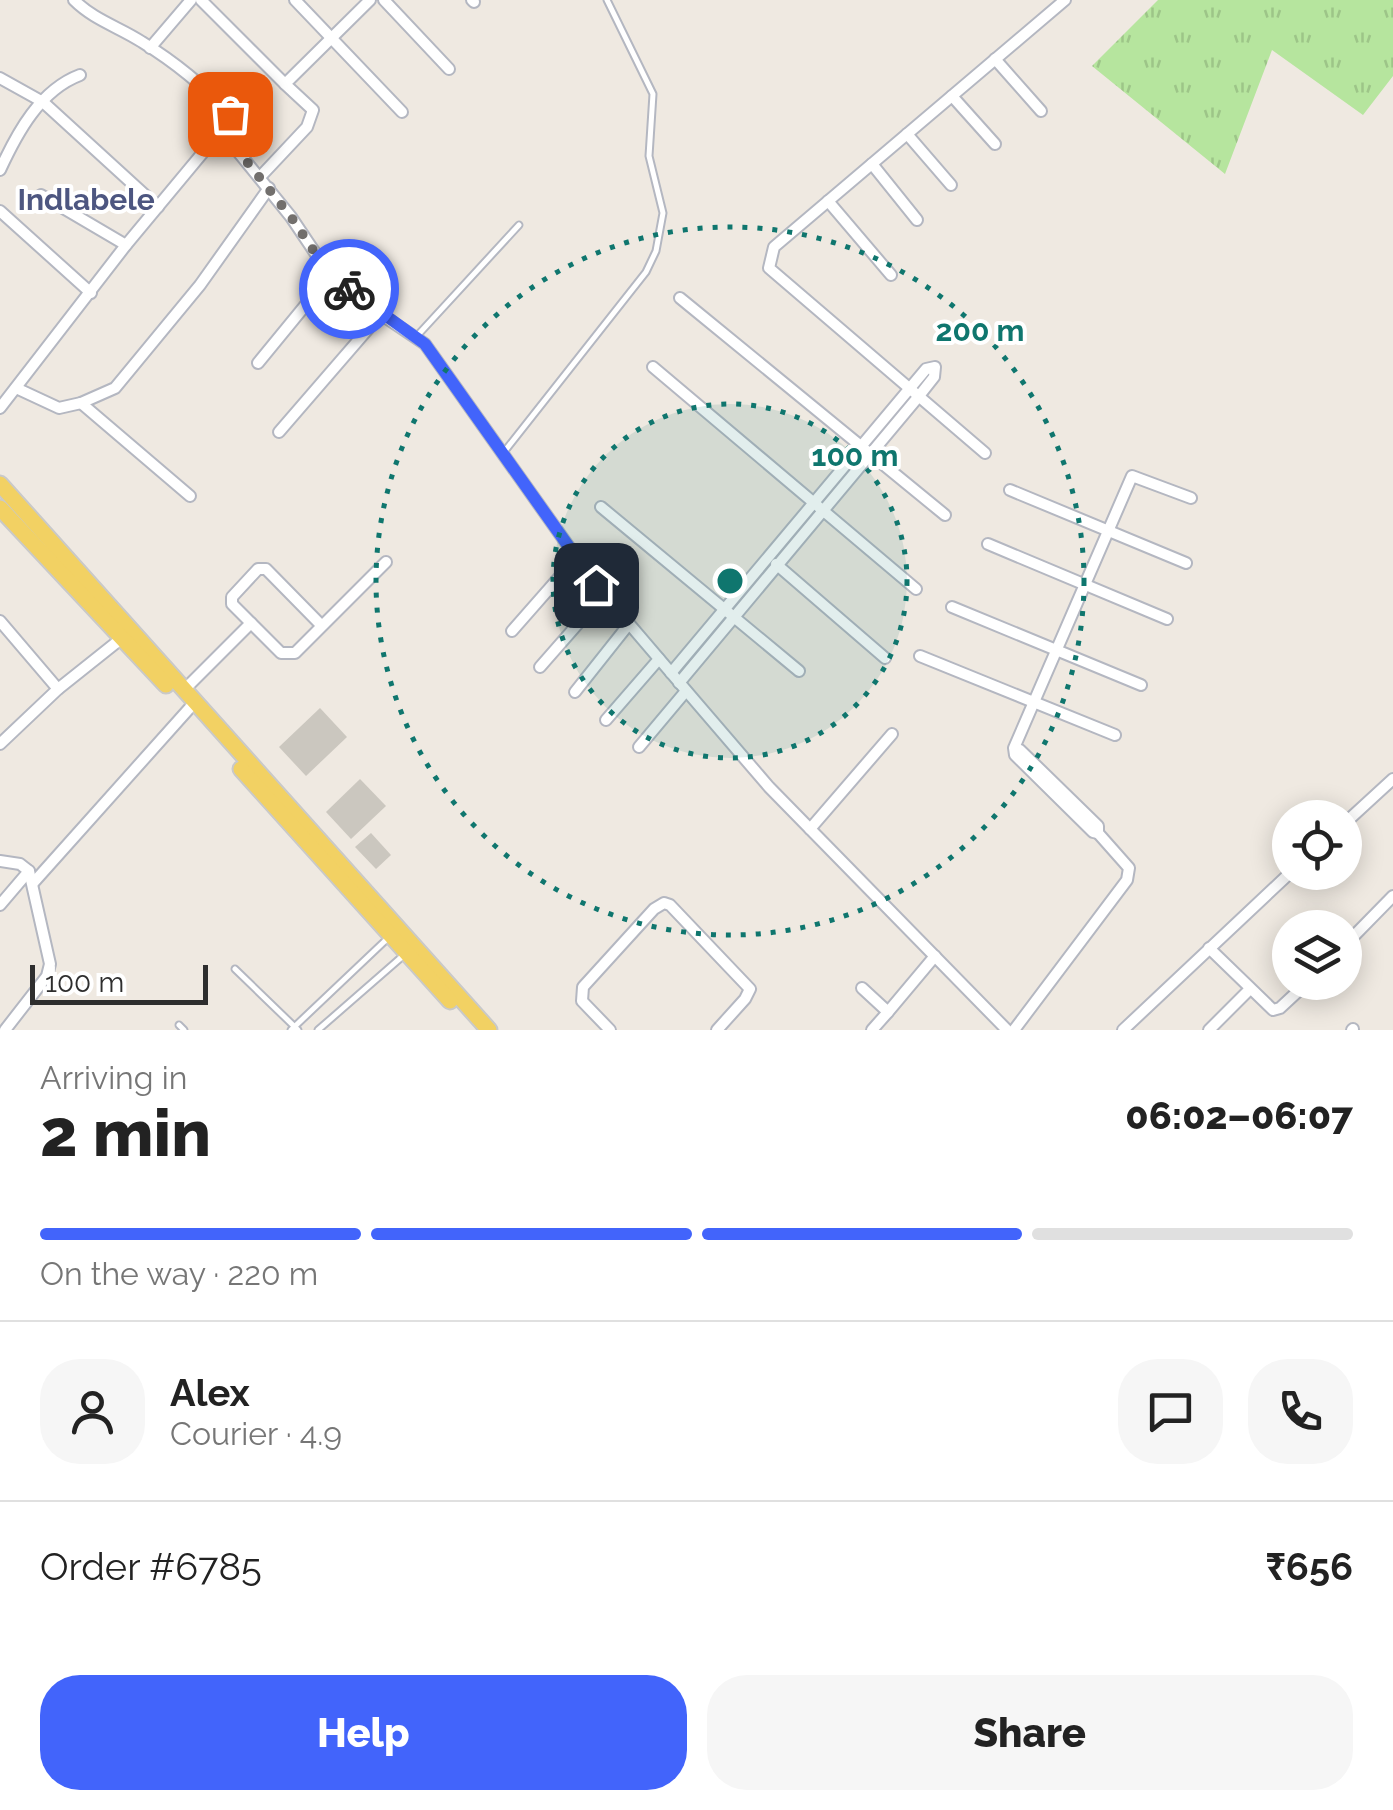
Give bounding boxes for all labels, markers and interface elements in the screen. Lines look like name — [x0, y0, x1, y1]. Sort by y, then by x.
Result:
pin — [188, 72, 273, 157]
icon: bag — [203, 87, 258, 142]
district label: Indlabele — [17, 182, 155, 217]
courier — [299, 239, 399, 339]
icon: bike — [322, 262, 377, 317]
text: 200 m — [936, 313, 1024, 348]
text: 100 m — [812, 438, 898, 473]
pin — [554, 543, 639, 628]
icon: home — [569, 558, 624, 613]
centre of rings — [712, 563, 748, 599]
map controls — [1272, 800, 1362, 1000]
button: locate — [1272, 800, 1362, 890]
button: layers — [1272, 910, 1362, 1000]
scale bar — [30, 960, 208, 1004]
text: 100 m — [45, 966, 124, 999]
text: Arriving in — [40, 1059, 187, 1096]
text: 06:02–06:07 — [1125, 1093, 1353, 1138]
text: 2 min — [40, 1095, 211, 1171]
text: On the way · 220 m — [40, 1255, 318, 1292]
button: person — [40, 1359, 145, 1464]
button: chat — [1118, 1359, 1223, 1464]
button: phone — [1248, 1359, 1353, 1464]
text: Alex — [170, 1370, 250, 1415]
text: Courier · 4.9 — [170, 1415, 342, 1452]
text: Order #6785 — [40, 1544, 262, 1589]
text: ₹656 — [1265, 1544, 1353, 1589]
button: Help — [40, 1675, 687, 1790]
button: Share — [707, 1675, 1353, 1790]

